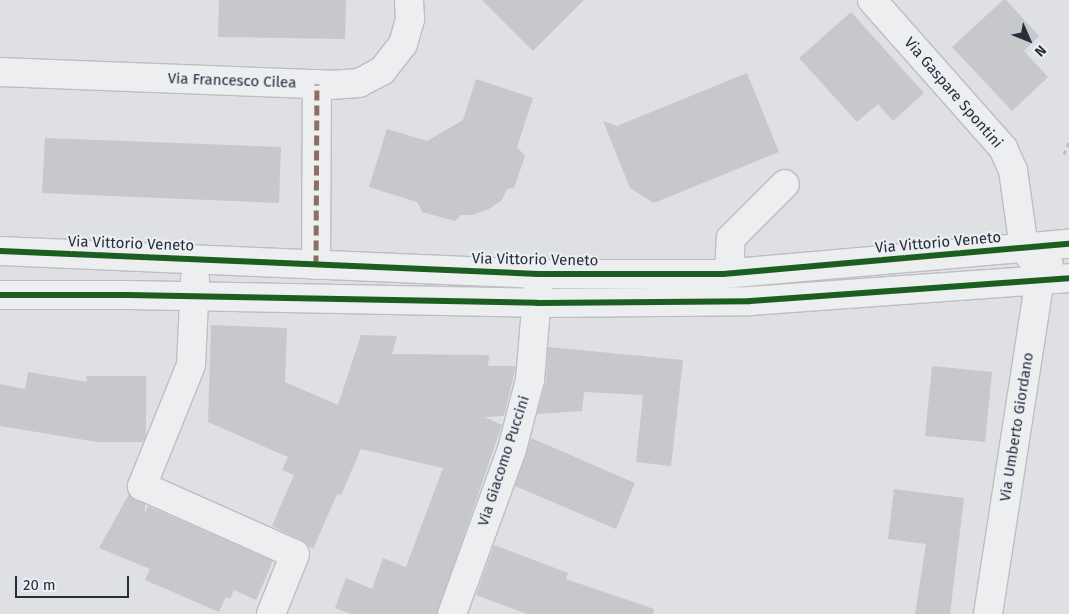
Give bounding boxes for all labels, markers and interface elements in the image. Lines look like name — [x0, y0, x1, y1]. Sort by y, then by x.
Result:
north arrow — [1004, 15, 1054, 65]
street label: Via Gaspare Spontini — [900, 34, 1006, 152]
text: N — [1031, 42, 1049, 60]
street label: Via Francesco Cilea — [167, 70, 297, 92]
street label: Via Vittorio Veneto — [874, 229, 1002, 257]
street label: Via Vittorio Veneto — [67, 233, 195, 255]
street label: Via Vittorio Veneto — [472, 250, 598, 270]
street label: Via Umberto Giordano — [996, 351, 1038, 503]
street label: Via Giacomo Puccini — [474, 393, 534, 529]
scale bar — [18, 566, 131, 598]
text: 20 m — [23, 576, 56, 594]

